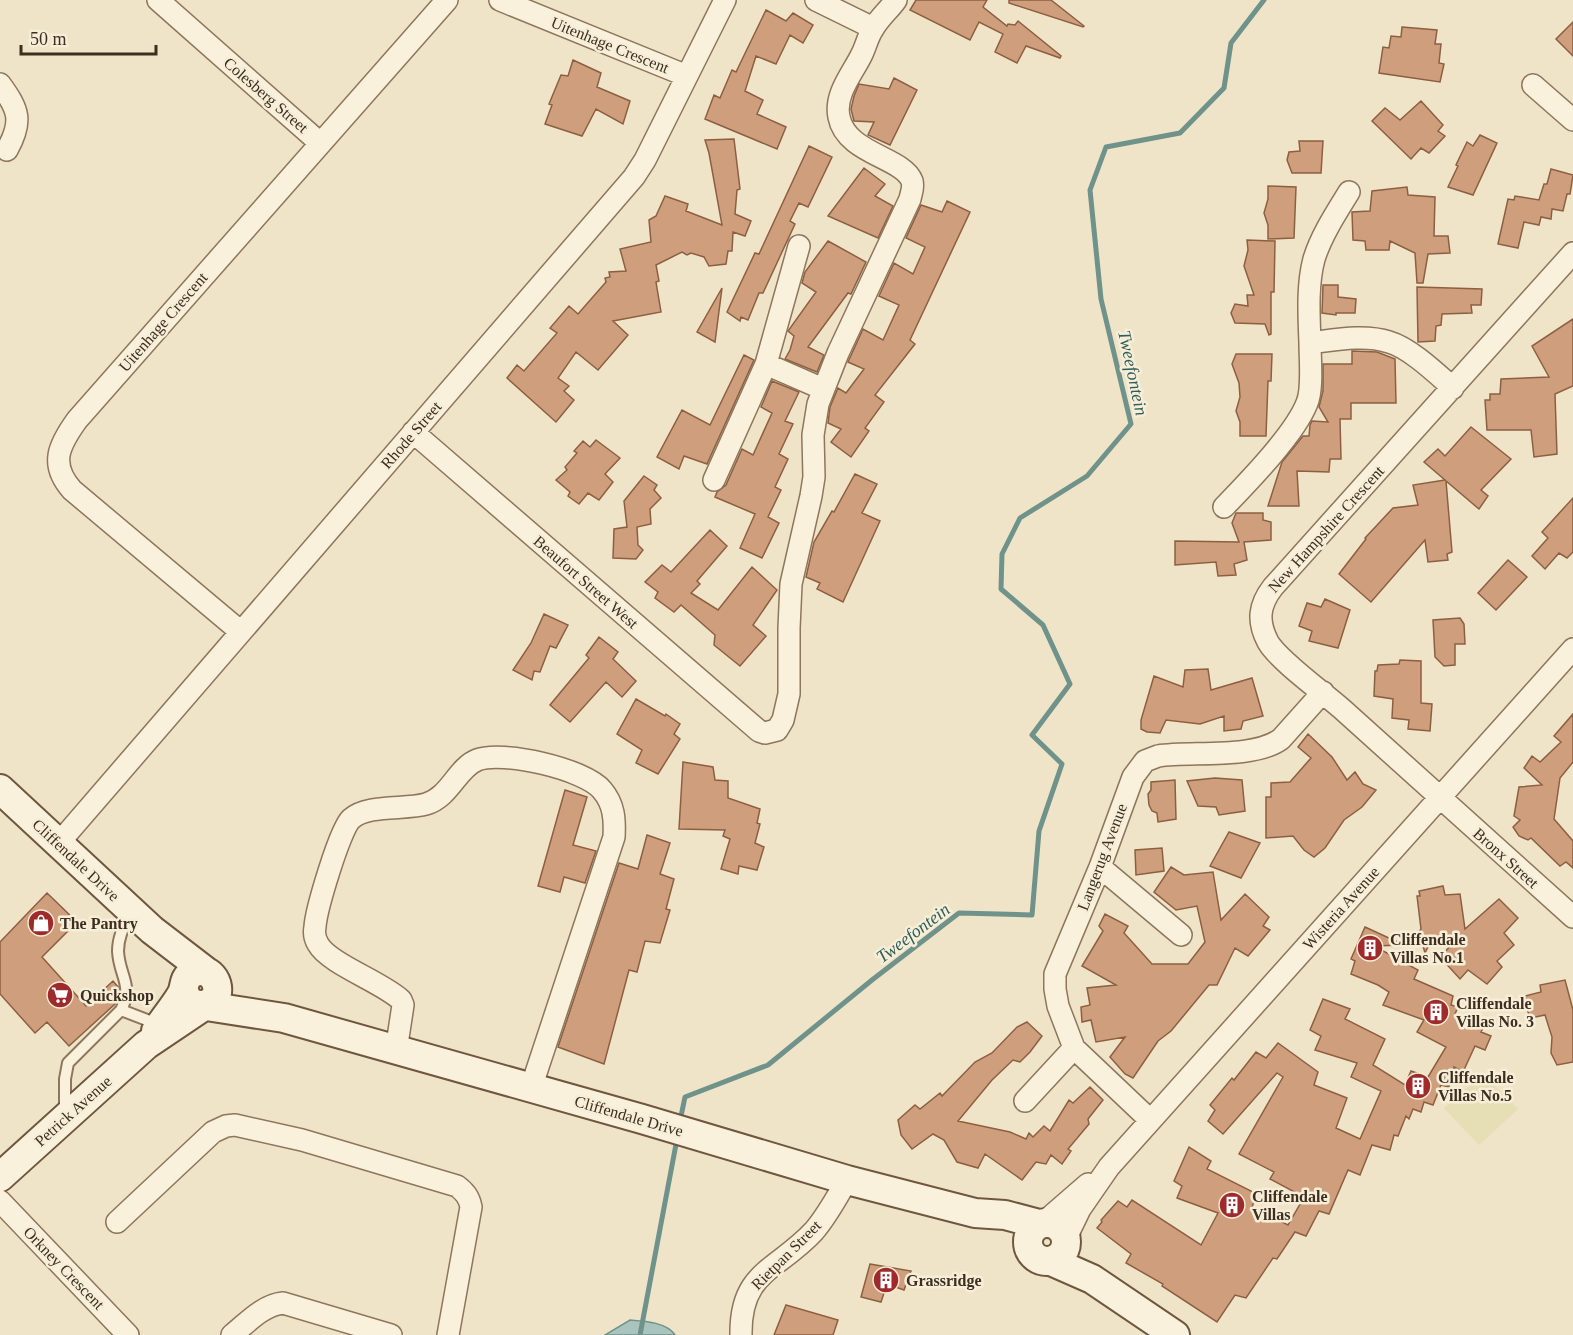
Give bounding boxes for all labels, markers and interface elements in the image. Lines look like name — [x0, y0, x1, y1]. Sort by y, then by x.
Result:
street label: Uitenhage Crescent — [548, 14, 672, 78]
scale bar — [21, 18, 156, 56]
text: 50 m — [30, 29, 67, 49]
street label: Colesberg Street — [220, 54, 312, 137]
street label: Uitenhage Crescent — [115, 269, 212, 376]
water label: Tweefontein — [1114, 329, 1152, 417]
street label: Rhode Street — [377, 398, 445, 472]
street label: New Hampshire Crescent — [1265, 462, 1388, 596]
street label: Beaufort Street West — [530, 532, 642, 632]
street label: Langerug Avenue — [1074, 801, 1131, 913]
street label: Cliffendale Drive — [29, 816, 123, 904]
street label: Bronx Street — [1470, 824, 1542, 892]
street label: Wisteria Avenue — [1299, 863, 1383, 953]
water label: Tweefontein — [872, 899, 954, 967]
shop icon: The Pantry — [26, 908, 56, 938]
place label: The Pantry — [60, 915, 138, 933]
place label: Cliffendale Villas No.1 — [1390, 931, 1466, 966]
building icon: Cliffendale Villas No.1 — [1355, 933, 1385, 963]
supermarket icon: Quickshop — [45, 980, 75, 1010]
place label: Quickshop — [80, 987, 154, 1005]
place label: Cliffendale Villas No. 3 — [1456, 995, 1534, 1030]
building icon: Cliffendale Villas No. 3 — [1421, 997, 1451, 1027]
place label: Cliffendale Villas No.5 — [1438, 1069, 1514, 1104]
building icon: Cliffendale Villas No.5 — [1403, 1071, 1433, 1101]
street label: Petrick Avenue — [31, 1072, 115, 1150]
street label: Cliffendale Drive — [573, 1092, 685, 1140]
place label: Cliffendale Villas — [1252, 1188, 1328, 1223]
building icon: Cliffendale Villas — [1217, 1190, 1247, 1220]
street label: Rietpan Street — [748, 1216, 825, 1294]
street label: Orkney Crescent — [20, 1223, 108, 1314]
building icon: Grassridge — [871, 1265, 901, 1295]
place label: Grassridge — [906, 1272, 982, 1290]

